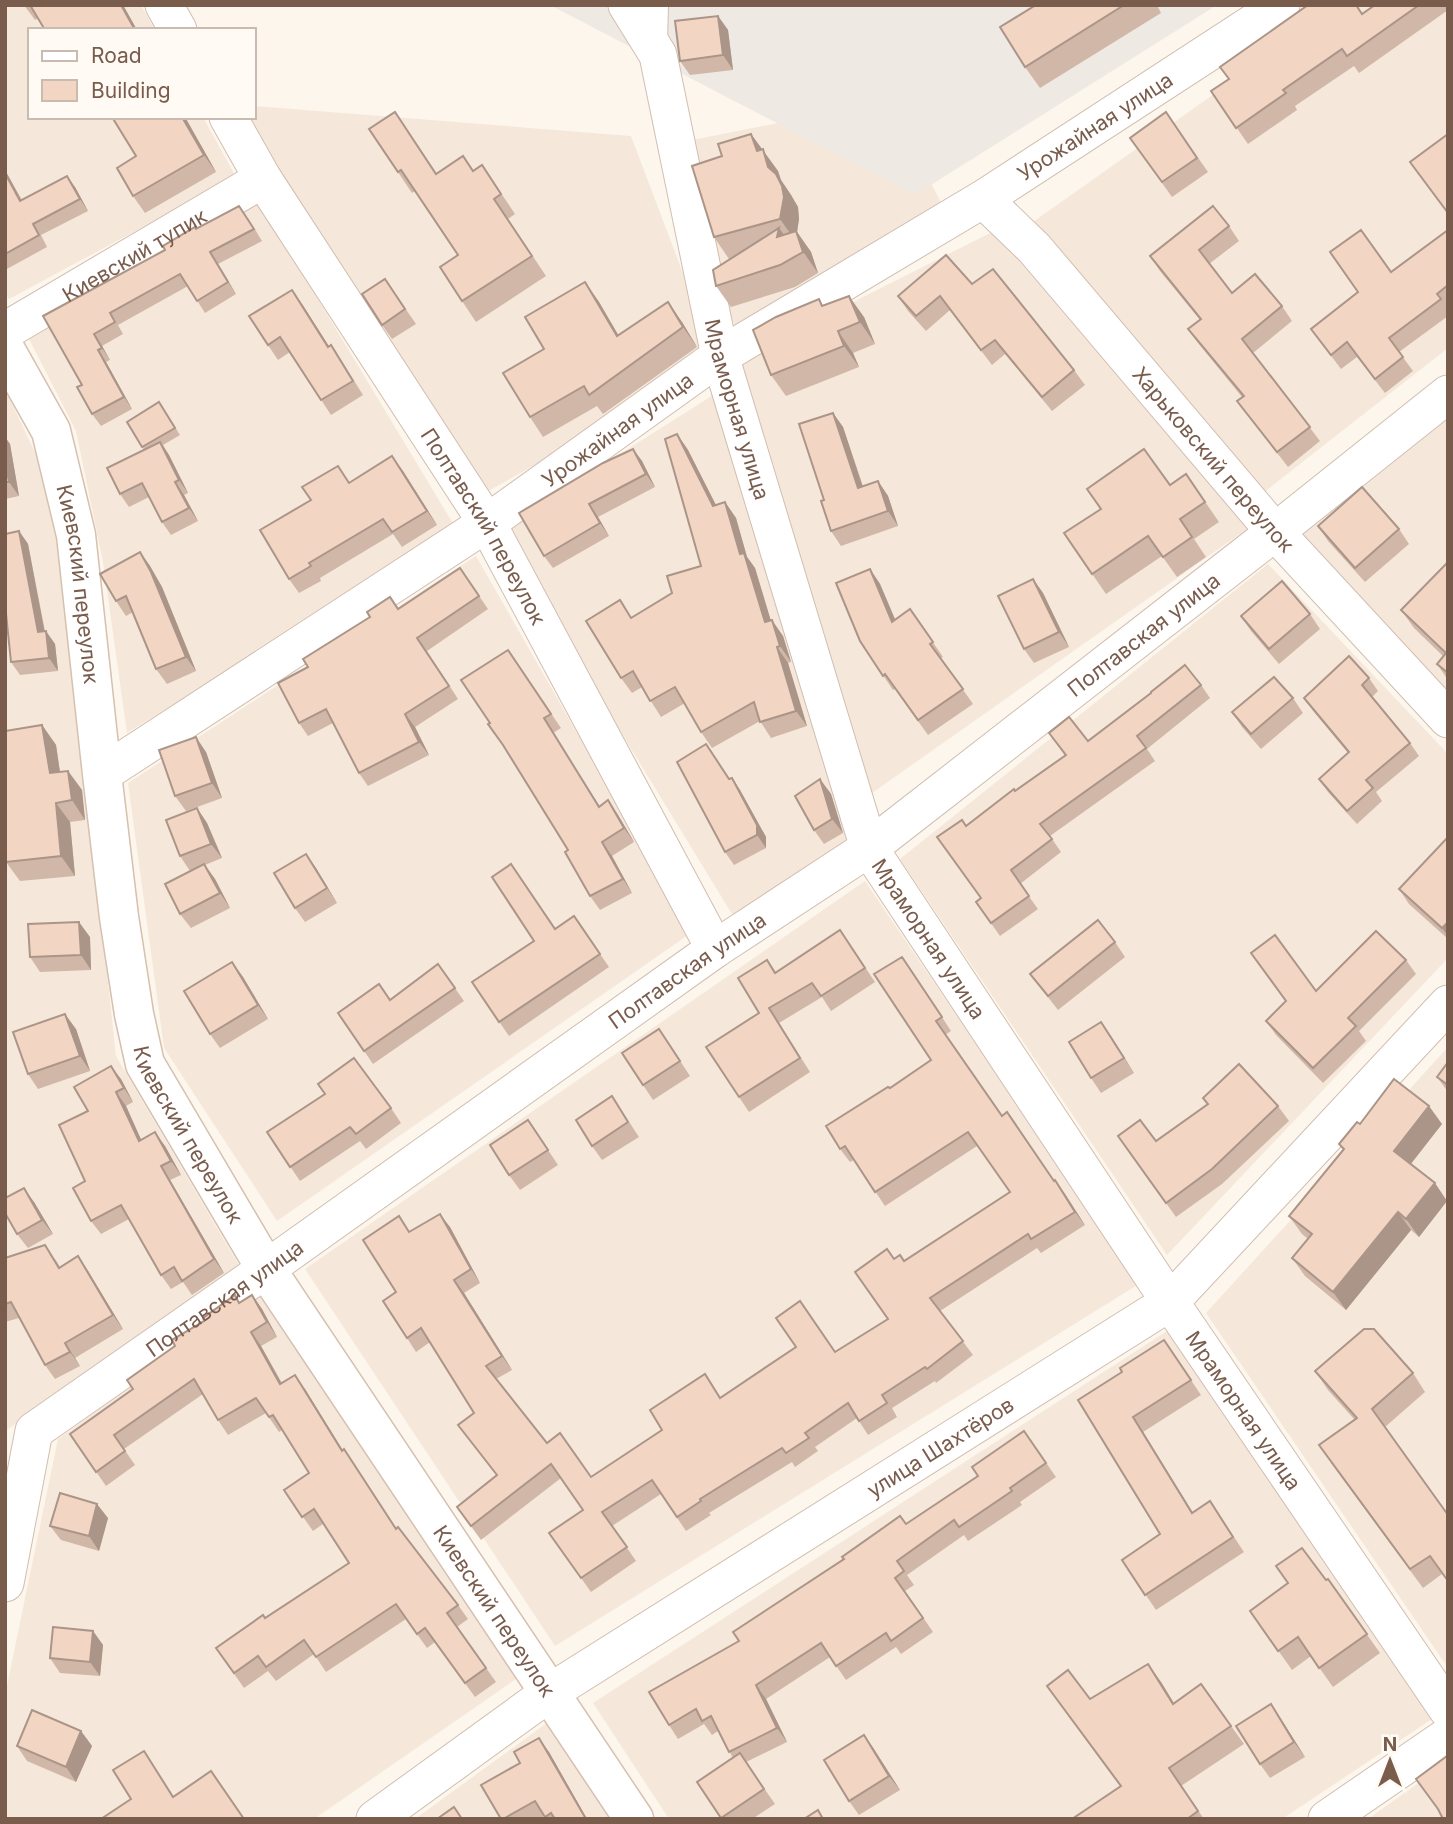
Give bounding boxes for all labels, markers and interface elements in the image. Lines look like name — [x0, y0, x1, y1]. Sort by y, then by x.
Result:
legend — [28, 28, 256, 119]
text: Road — [91, 43, 142, 68]
street label: Урожайная улица — [1013, 67, 1177, 186]
text: Building — [91, 78, 171, 103]
street label: Киевский тупик — [58, 202, 211, 307]
street label: Мраморная улица — [700, 317, 775, 503]
street label: Харьковский переулок — [1128, 362, 1300, 557]
street label: Урожайная улица — [537, 367, 698, 492]
street label: Полтавский переулок — [416, 423, 552, 629]
street label: Киевский переулок — [52, 482, 105, 686]
street label: Полтавская улица — [1062, 567, 1225, 701]
street label: Мраморная улица — [867, 854, 991, 1023]
street label: Полтавская улица — [603, 907, 770, 1034]
street label: Киевский переулок — [129, 1043, 249, 1228]
street label: Полтавская улица — [141, 1234, 308, 1362]
street label: Мраморная улица — [1181, 1326, 1307, 1495]
street label: улица Шахтёров — [862, 1391, 1018, 1502]
street label: Киевский переулок — [428, 1520, 561, 1702]
north arrow — [1355, 1726, 1425, 1796]
text: N — [1383, 1733, 1397, 1756]

